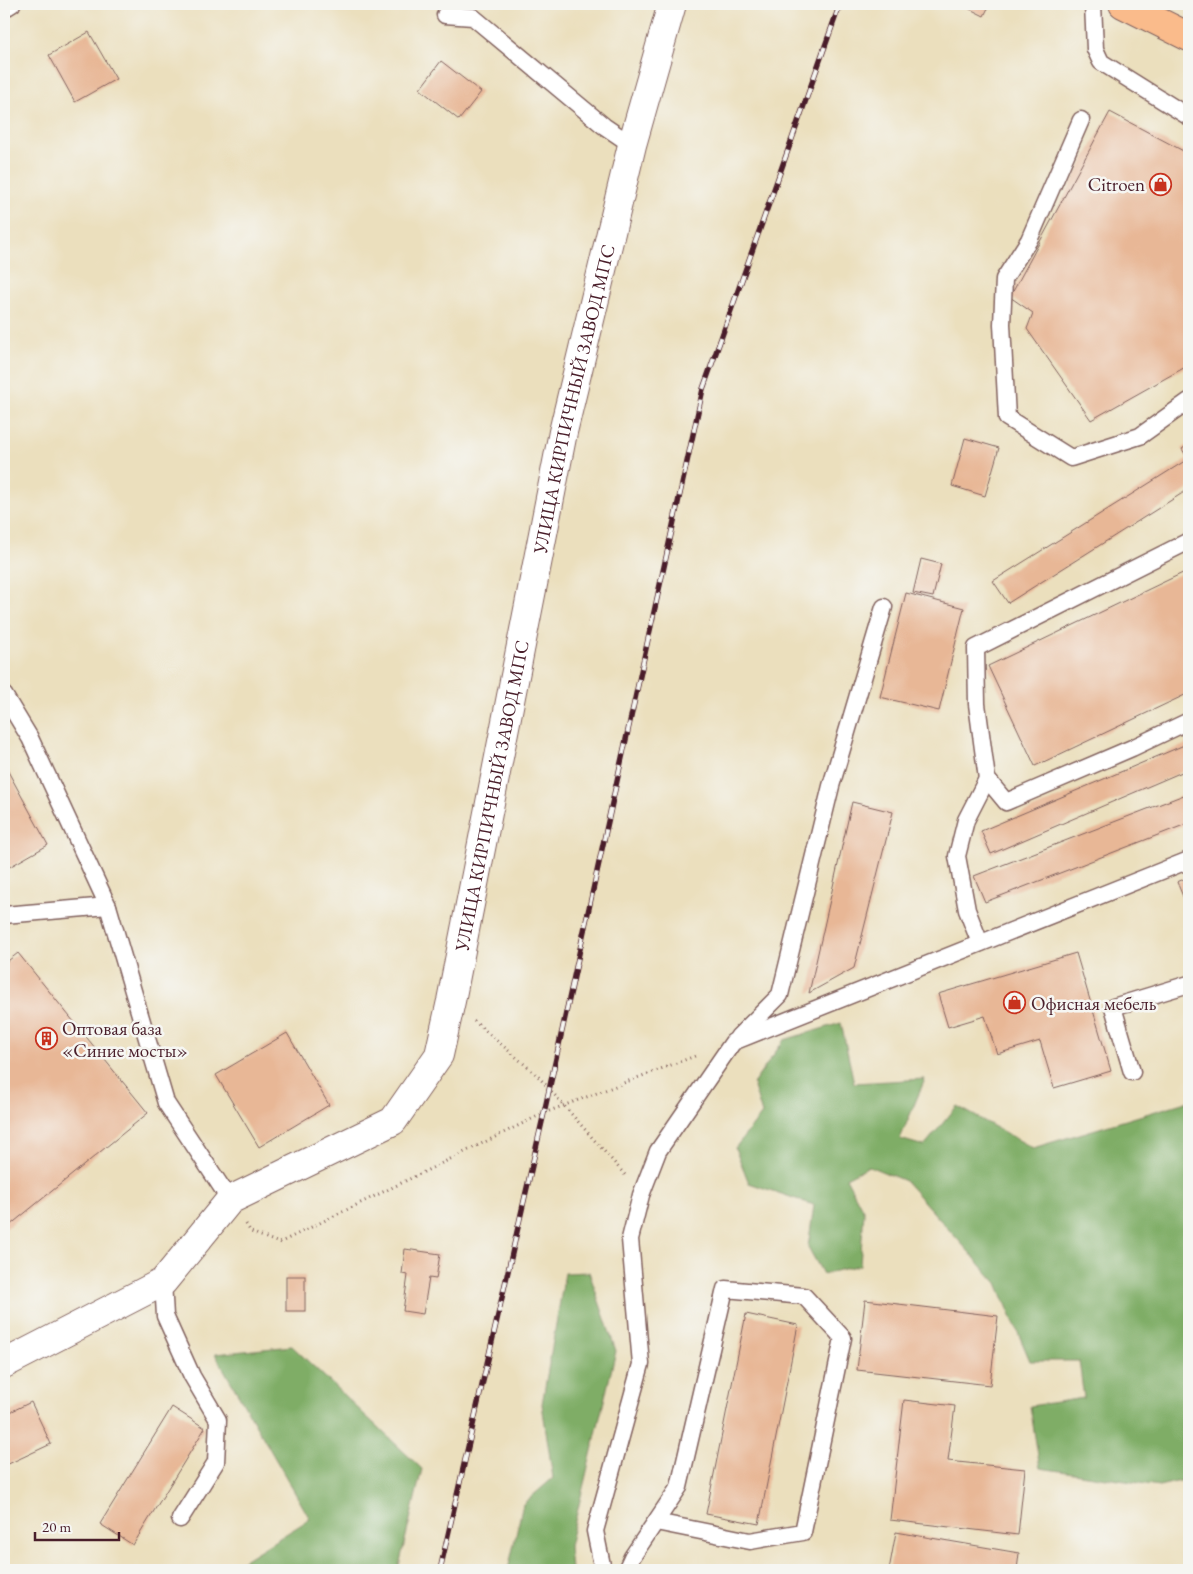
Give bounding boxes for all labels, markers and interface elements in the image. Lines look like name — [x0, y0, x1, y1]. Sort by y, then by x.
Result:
place label: Citroen — [1088, 172, 1145, 197]
shop icon: Citroen — [1149, 172, 1173, 196]
street label: УЛИЦА КИРПИЧНЫЙ ЗАВОД МПС — [527, 242, 621, 557]
street label: УЛИЦА КИРПИЧНЫЙ ЗАВОД МПС — [449, 638, 535, 954]
shop icon: Офисная мебель — [1003, 991, 1027, 1015]
place label: Офисная мебель — [1031, 991, 1157, 1016]
place label: Оптовая база «Синие мосты» — [62, 1016, 188, 1063]
building icon: Оптовая база «Синие мосты» — [34, 1027, 58, 1051]
scale bar — [35, 1509, 119, 1541]
text: 20 m — [42, 1517, 71, 1536]

